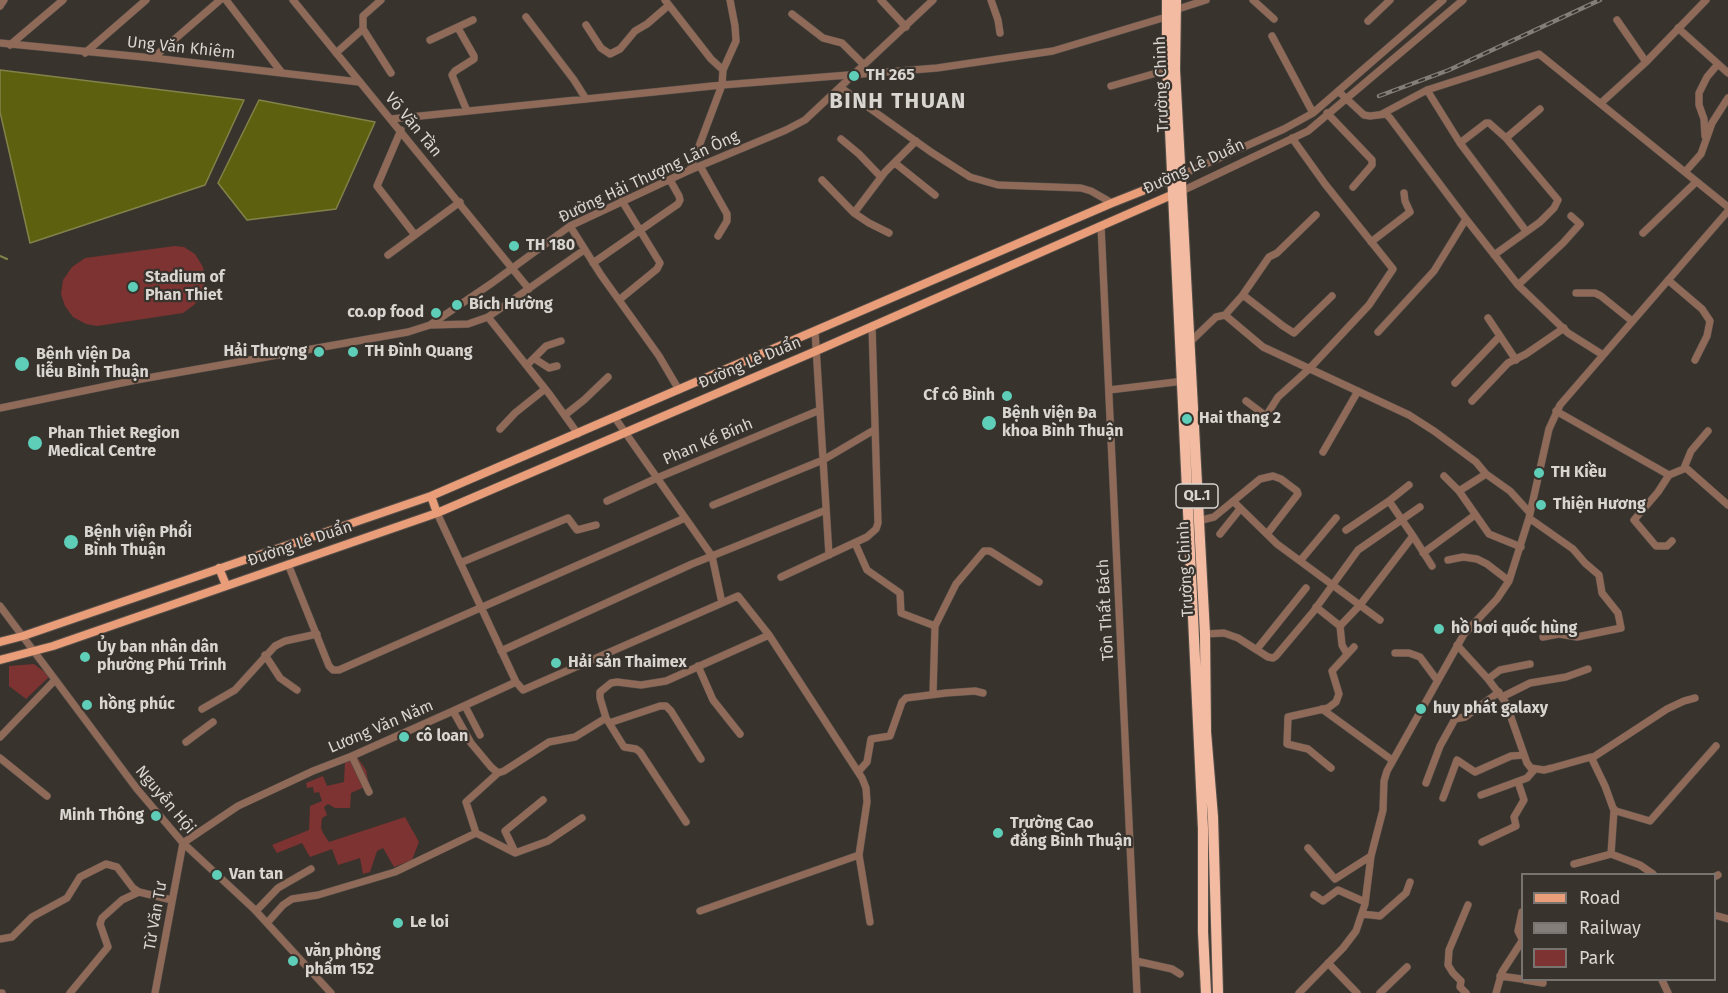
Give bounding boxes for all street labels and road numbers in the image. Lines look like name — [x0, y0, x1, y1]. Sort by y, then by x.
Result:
street label: Ung Văn Khiêm — [126, 33, 236, 63]
street label: Trường Chinh — [1151, 36, 1173, 132]
street label: Võ Văn Tần — [381, 89, 445, 161]
street label: Đường Hải Thượng Lãn Ông — [556, 127, 742, 227]
street label: Đường Lê Duẩn — [1140, 135, 1248, 199]
street label: Đường Lê Duẩn — [696, 333, 804, 393]
street label: Phan Kế Bính — [660, 414, 756, 470]
road number: QL.1 — [1176, 484, 1218, 508]
street label: Đường Lê Duẩn — [245, 517, 355, 571]
street label: Trường Chinh — [1174, 520, 1198, 618]
street label: Tôn Thất Bách — [1094, 558, 1118, 662]
street label: Lương Văn Năm — [326, 696, 436, 758]
street label: Nguyễn Hội — [131, 762, 199, 838]
street label: Từ Văn Tư — [141, 880, 171, 952]

